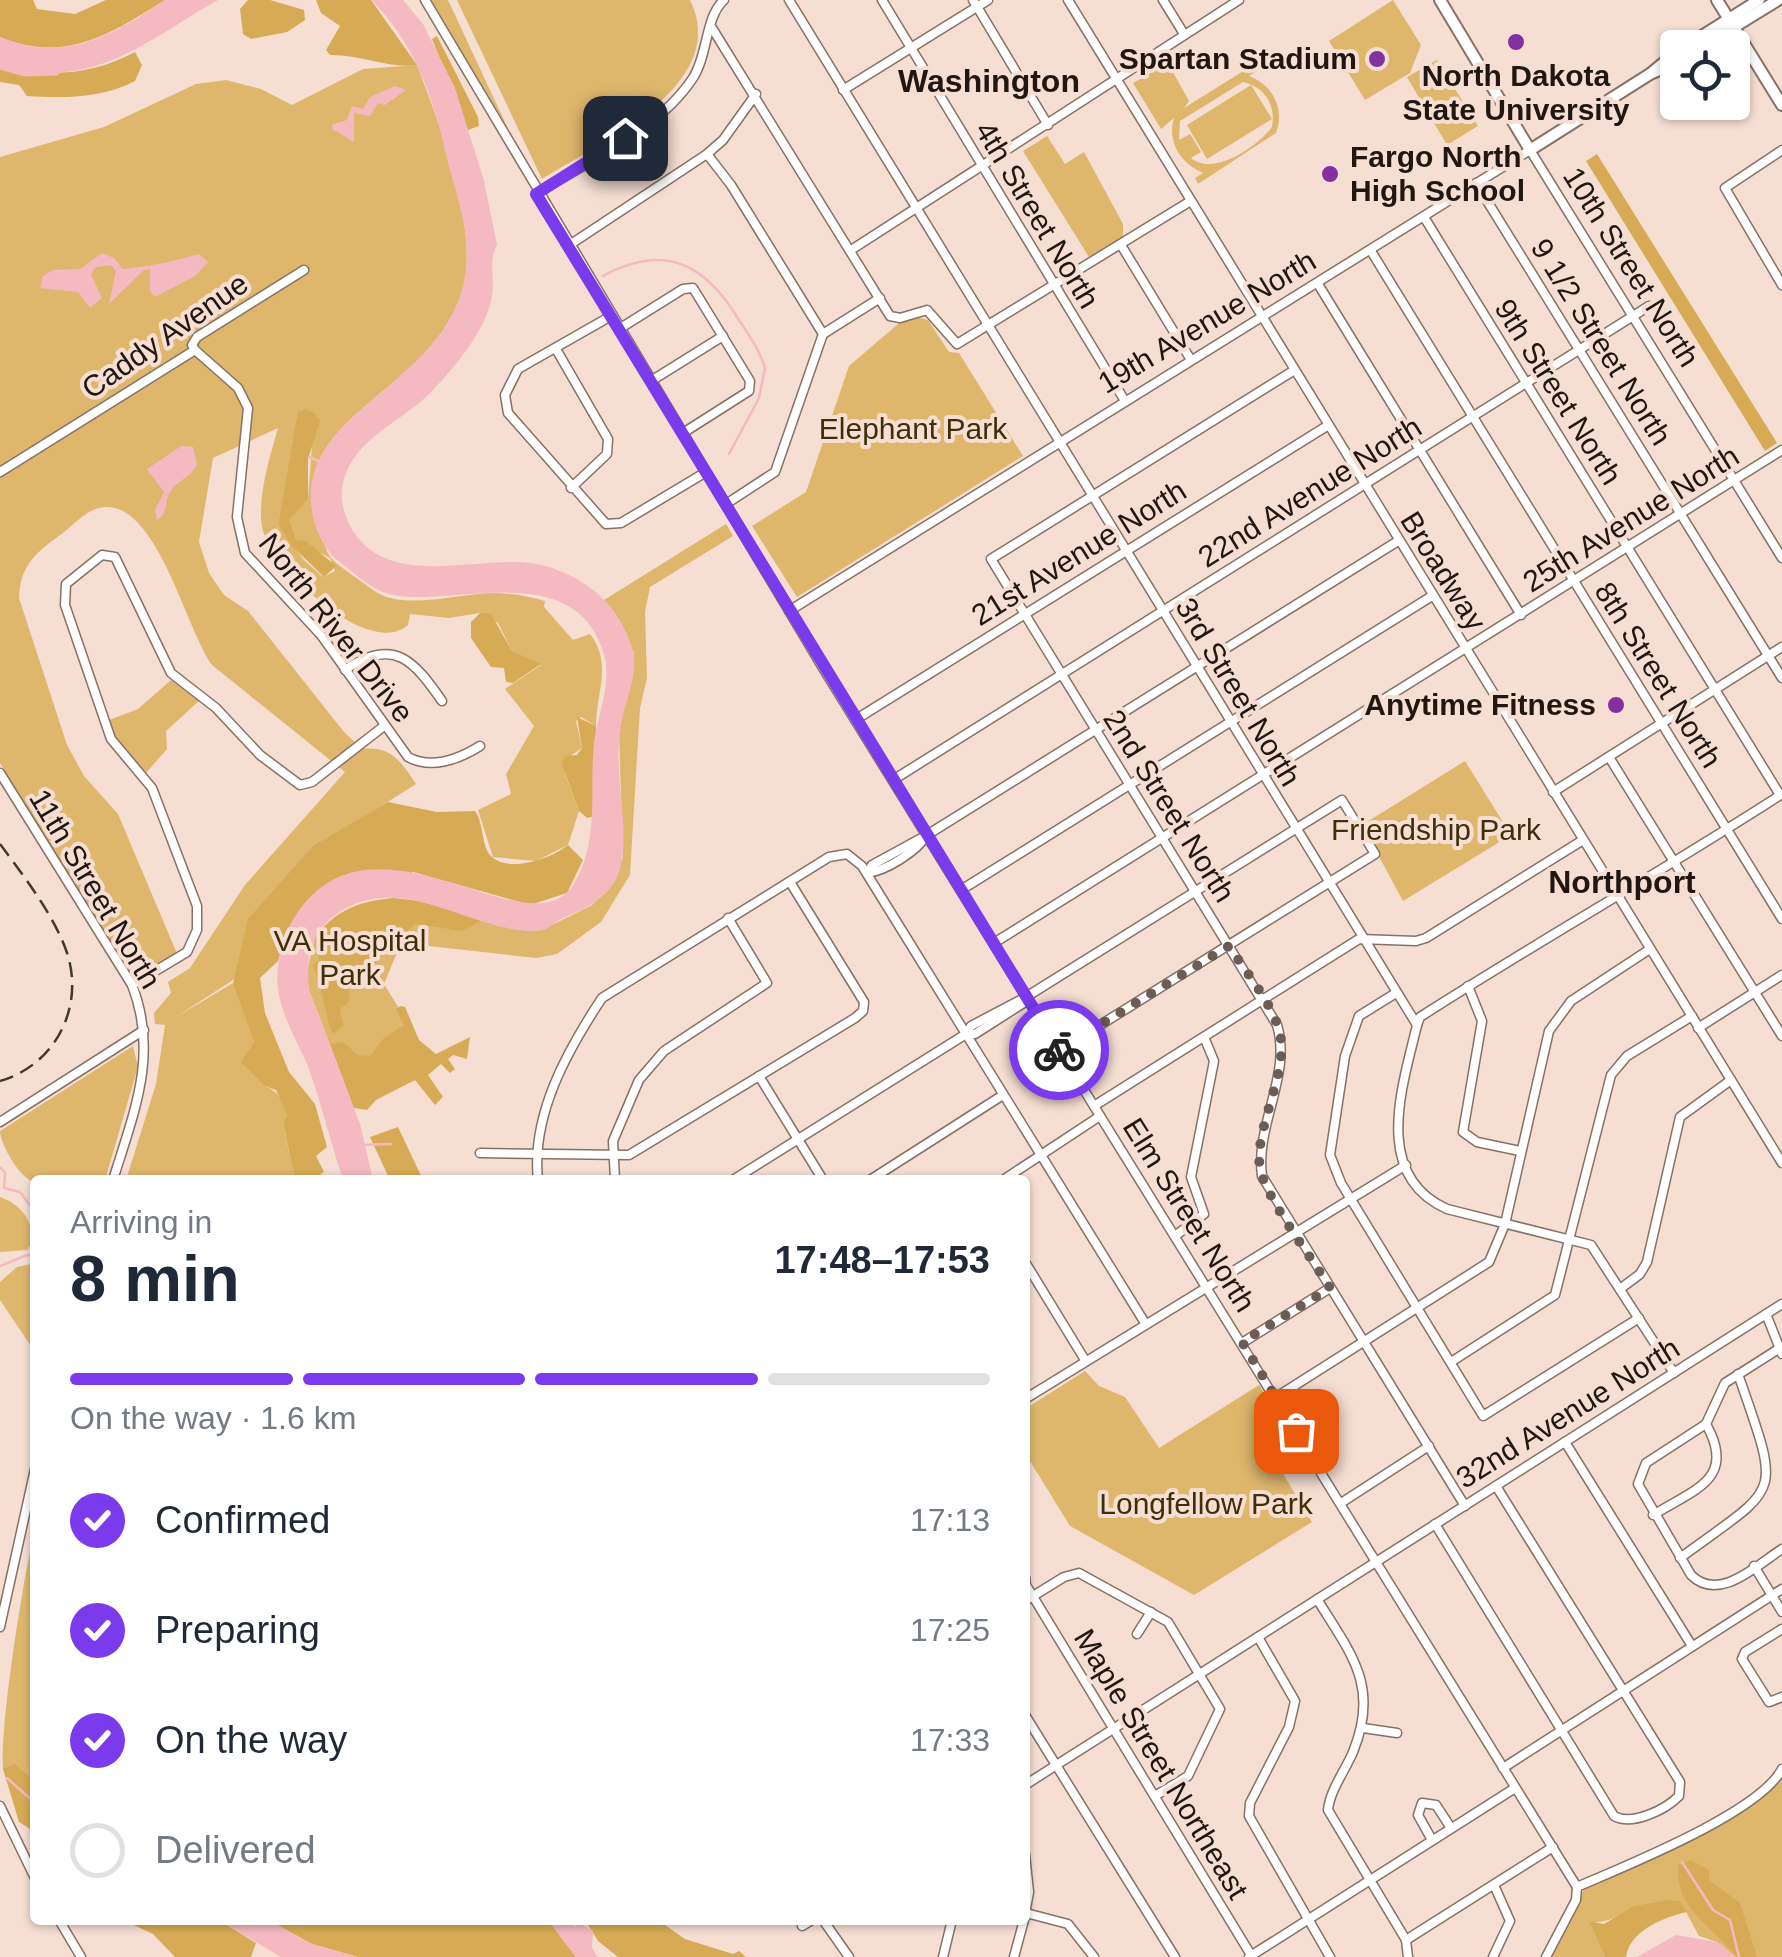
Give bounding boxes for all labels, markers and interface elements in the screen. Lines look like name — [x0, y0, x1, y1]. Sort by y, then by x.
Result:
map controls — [1660, 30, 1750, 120]
button: locate — [1660, 30, 1750, 120]
marker: North Dakota State University — [1505, 31, 1527, 53]
place label: Spartan Stadium — [1119, 42, 1357, 75]
marker: Spartan Stadium — [1366, 48, 1388, 70]
place label: North Dakota State University — [1403, 59, 1630, 126]
district label: Washington — [898, 63, 1080, 99]
pin — [583, 96, 668, 181]
icon: home — [598, 111, 653, 166]
street label: 4th Street North — [969, 115, 1106, 314]
place label: Fargo North High School — [1350, 140, 1525, 207]
street label: 10th Street North — [1557, 161, 1706, 372]
marker: Fargo North High School — [1319, 163, 1341, 185]
street label: 9 1/2 Street North — [1525, 233, 1678, 451]
street label: 19th Avenue North — [1092, 244, 1322, 400]
street label: Caddy Avenue — [76, 266, 254, 405]
street label: 9th Street North — [1488, 293, 1629, 490]
street label: 22nd Avenue North — [1192, 410, 1427, 573]
park label: Elephant Park — [819, 412, 1008, 445]
street label: 25th Avenue North — [1517, 439, 1745, 598]
street label: 21st Avenue North — [966, 473, 1192, 632]
street label: Broadway — [1394, 505, 1493, 636]
street label: North River Drive — [253, 527, 420, 728]
street label: 8th Street North — [1588, 576, 1729, 773]
street label: 3rd Street North — [1169, 592, 1308, 792]
place label: Anytime Fitness — [1364, 688, 1596, 721]
marker: Anytime Fitness — [1605, 694, 1627, 716]
street label: 2nd Street North — [1097, 704, 1242, 908]
street label: 11th Street North — [23, 783, 168, 994]
park label: Friendship Park — [1331, 813, 1542, 846]
district label: Northport — [1548, 864, 1696, 900]
park label: VA Hospital Park — [274, 924, 426, 991]
courier — [1009, 1000, 1109, 1100]
icon: bike — [1032, 1023, 1087, 1078]
street label: Elm Street North — [1117, 1112, 1262, 1317]
text: Arriving in — [70, 1204, 212, 1240]
text: 17:48–17:53 — [774, 1239, 990, 1281]
text: 8 min — [70, 1242, 240, 1315]
street label: 32nd Avenue North — [1450, 1331, 1685, 1494]
pin — [1254, 1389, 1339, 1474]
text: On the way · 1.6 km — [70, 1400, 356, 1436]
icon: bag — [1269, 1404, 1324, 1459]
park label: Longfellow Park — [1099, 1487, 1314, 1520]
icon: check — [70, 1493, 125, 1548]
text: Confirmed — [155, 1499, 330, 1541]
text: 17:13 — [910, 1502, 990, 1538]
icon: check — [70, 1603, 125, 1658]
text: Preparing — [155, 1609, 320, 1651]
text: 17:25 — [910, 1612, 990, 1648]
street label: Maple Street Northeast — [1068, 1623, 1255, 1905]
icon: check — [70, 1713, 125, 1768]
text: On the way — [155, 1719, 347, 1761]
text: 17:33 — [910, 1722, 990, 1758]
text: Delivered — [155, 1829, 316, 1871]

